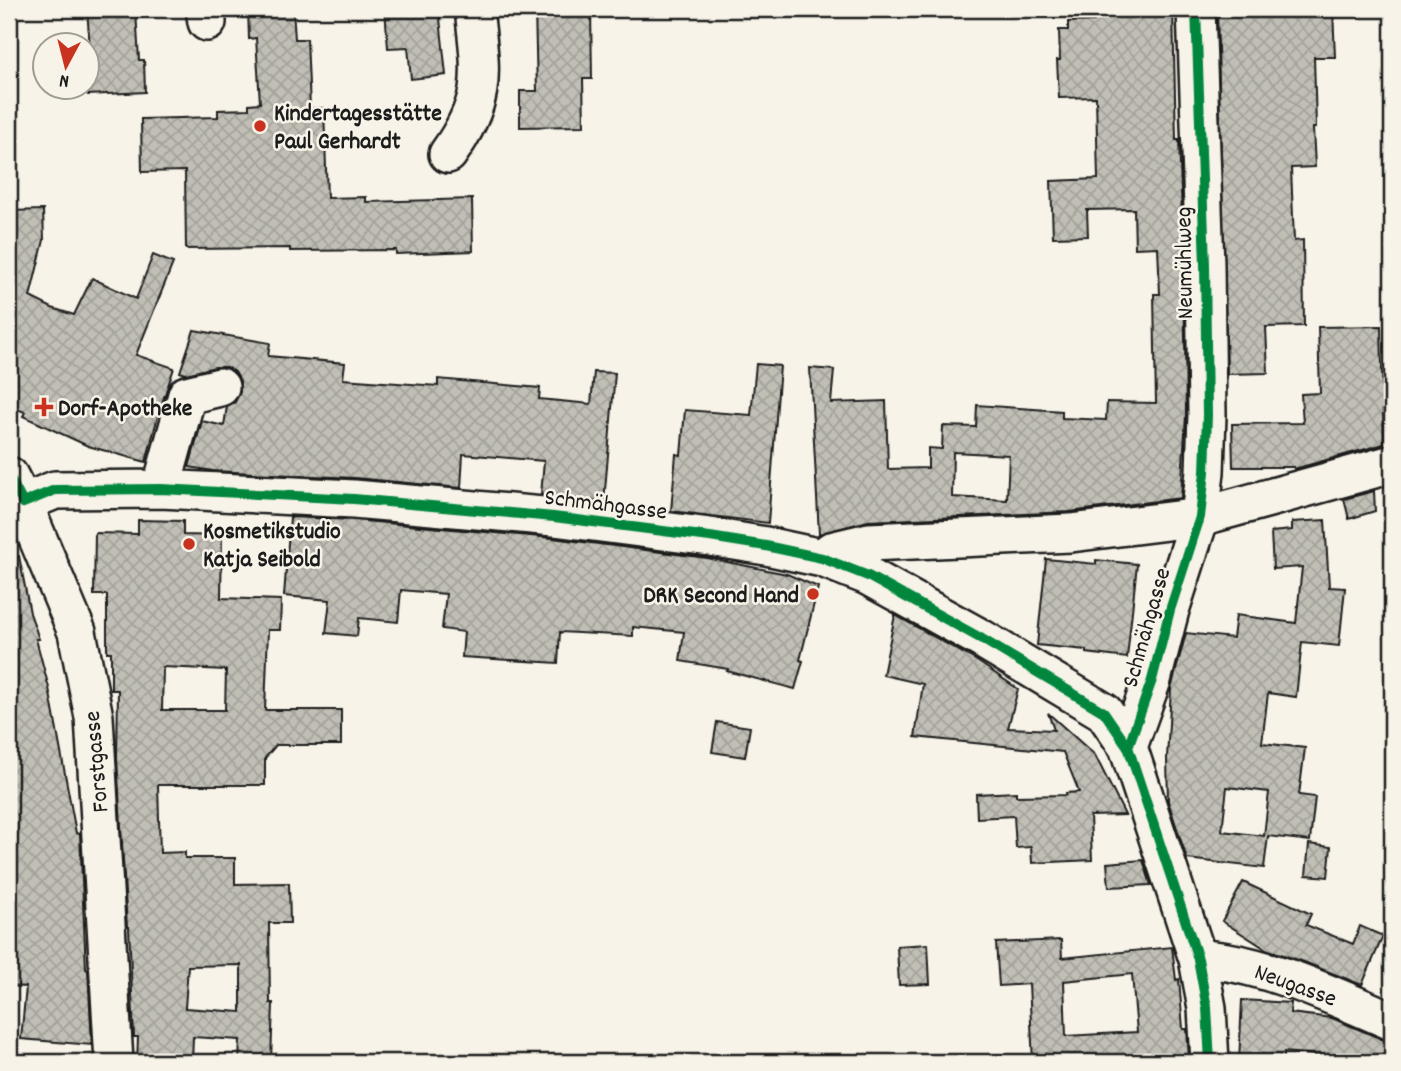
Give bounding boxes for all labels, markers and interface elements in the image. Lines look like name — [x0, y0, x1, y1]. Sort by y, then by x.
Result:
north arrow — [32, 32, 102, 102]
text: N — [58, 65, 71, 93]
place label: Kindertagesstätte Paul Gerhardt — [274, 98, 442, 160]
marker: Kindertagesstätte Paul Gerhardt — [252, 118, 268, 134]
street label: Neumühlweg — [1168, 206, 1204, 320]
place label: Dorf-Apotheke — [58, 393, 193, 427]
marker: Dorf-Apotheke — [36, 399, 52, 415]
street label: Schmähgasse — [542, 482, 669, 530]
place label: Kosmetikstudio Katja Seibold — [203, 516, 341, 578]
marker: Kosmetikstudio Katja Seibold — [181, 536, 197, 552]
street label: Schmähgasse — [1115, 564, 1181, 692]
place label: DRK Second Hand — [643, 580, 799, 614]
marker: DRK Second Hand — [805, 586, 821, 602]
street label: Forstgasse — [77, 710, 119, 814]
street label: Neugasse — [1249, 956, 1341, 1017]

